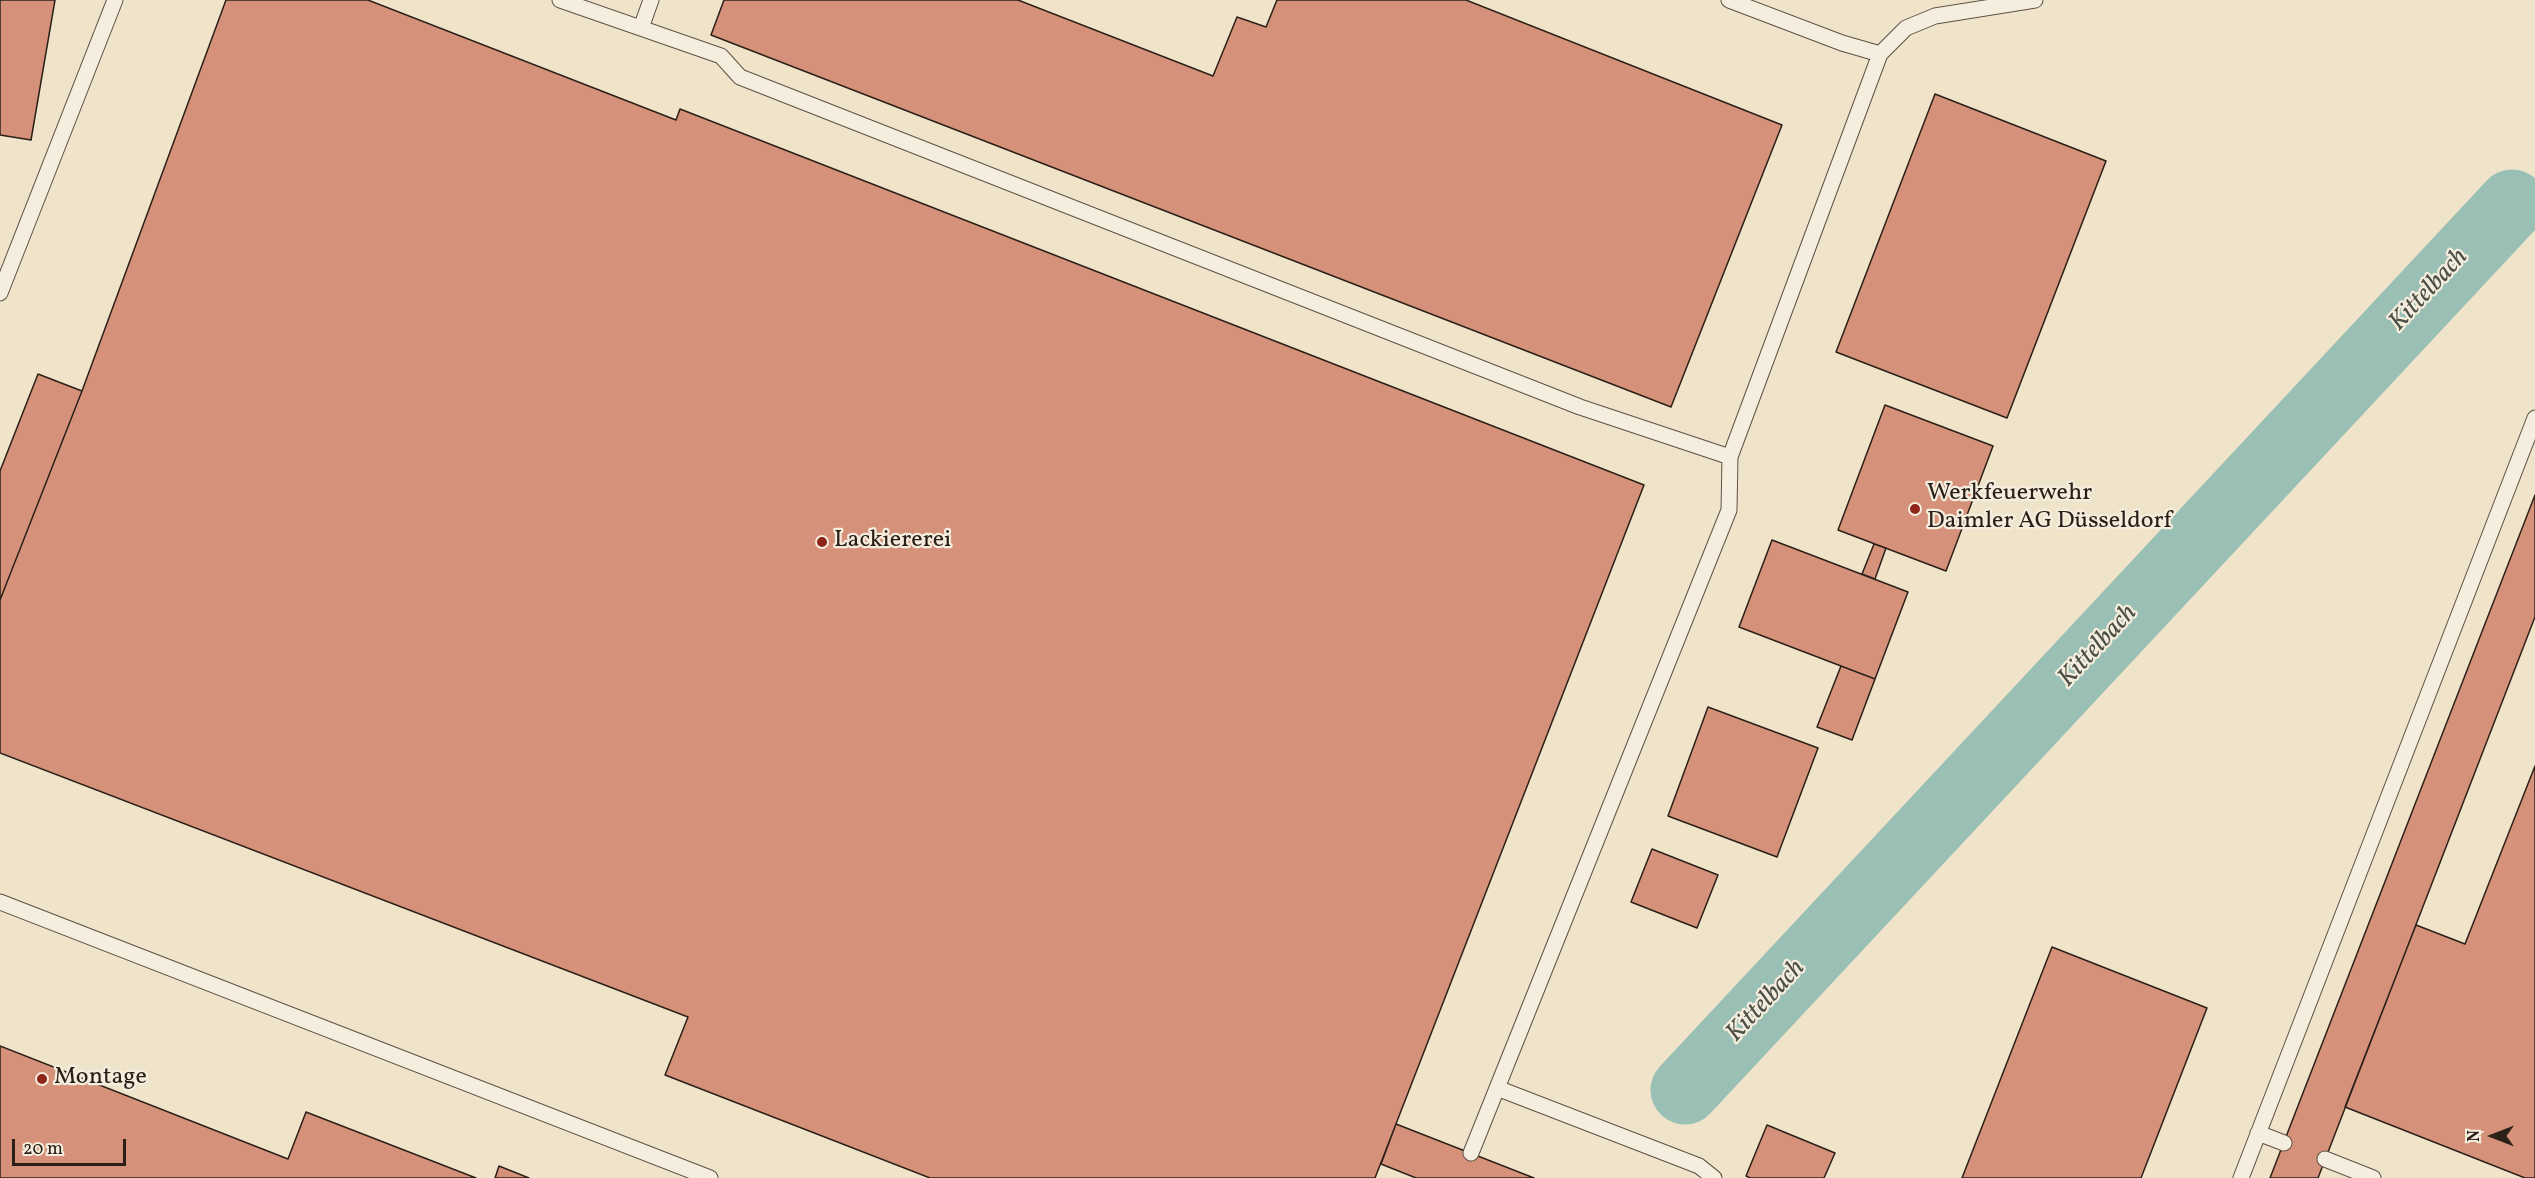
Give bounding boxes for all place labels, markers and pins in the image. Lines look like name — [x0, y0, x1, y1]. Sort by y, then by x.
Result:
place label: Werkfeuerwehr Daimler AG Düsseldorf — [1927, 481, 2172, 537]
marker: Werkfeuerwehr Daimler AG Düsseldorf — [1908, 502, 1922, 516]
place label: Lackiererei — [834, 528, 951, 556]
marker: Lackiererei — [815, 535, 829, 549]
place label: Montage — [54, 1065, 147, 1093]
marker: Montage — [35, 1072, 49, 1086]

